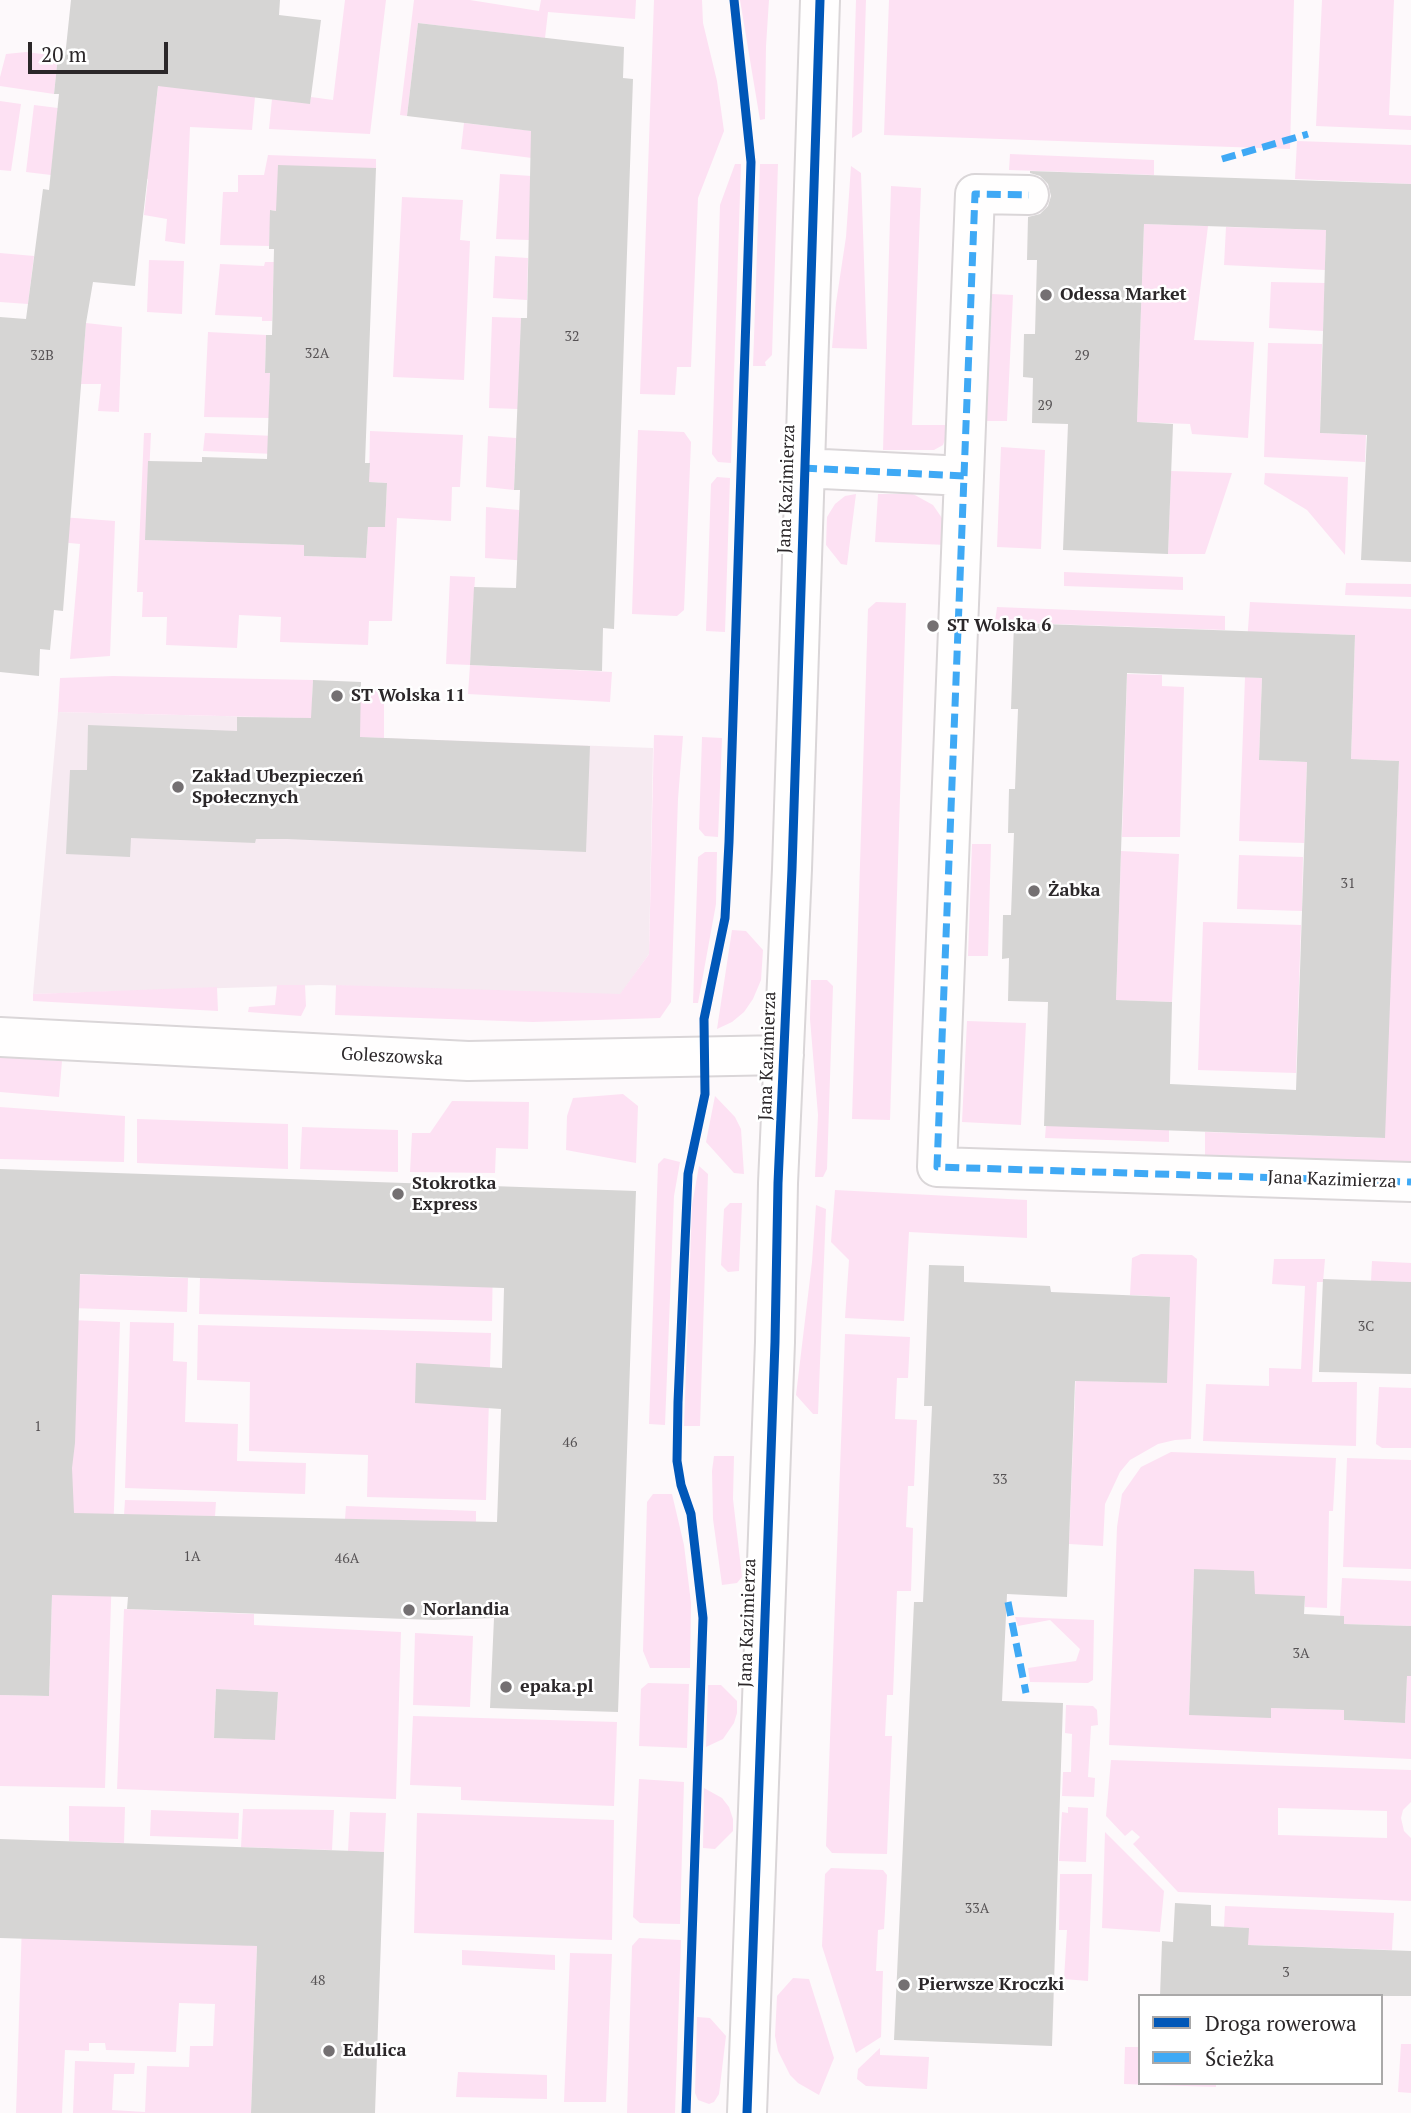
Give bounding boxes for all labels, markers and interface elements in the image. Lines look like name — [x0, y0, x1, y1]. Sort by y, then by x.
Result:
scale bar — [32, 28, 172, 72]
text: 20 m — [41, 40, 87, 68]
place label: Odessa Market — [1060, 284, 1187, 306]
marker: Odessa Market — [1038, 287, 1054, 303]
house number: 32 — [565, 329, 579, 345]
house number: 32A — [305, 346, 329, 362]
house number: 32B — [30, 348, 54, 364]
house number: 29 — [1075, 348, 1089, 364]
house number: 29 — [1038, 398, 1052, 414]
street label: Jana Kazimierza — [774, 424, 800, 554]
place label: ST Wolska 6 — [947, 615, 1051, 637]
marker: ST Wolska 6 — [925, 618, 941, 634]
place label: ST Wolska 11 — [351, 685, 466, 707]
marker: ST Wolska 11 — [329, 688, 345, 704]
place label: Zakład Ubezpieczeń Społecznych — [192, 766, 364, 808]
marker: Zakład Ubezpieczeń Społecznych — [170, 779, 186, 795]
house number: 31 — [1341, 876, 1355, 892]
place label: Żabka — [1048, 880, 1101, 902]
marker: Żabka — [1026, 883, 1042, 899]
street label: Jana Kazimierza — [755, 991, 781, 1121]
street label: Goleszowska — [340, 1044, 444, 1070]
street label: Jana Kazimierza — [1267, 1167, 1397, 1193]
place label: Stokrotka Express — [412, 1173, 496, 1216]
marker: Stokrotka Express — [390, 1186, 406, 1202]
house number: 3C — [1358, 1319, 1374, 1335]
house number: 1 — [34, 1419, 42, 1435]
house number: 46 — [563, 1435, 577, 1451]
house number: 33 — [993, 1472, 1007, 1488]
house number: 1A — [183, 1549, 201, 1565]
house number: 46A — [335, 1551, 359, 1567]
street label: Jana Kazimierza — [735, 1558, 761, 1688]
place label: Norlandia — [423, 1599, 509, 1621]
marker: Norlandia — [401, 1602, 417, 1618]
house number: 3A — [1292, 1646, 1310, 1662]
place label: epaka.pl — [520, 1676, 593, 1698]
marker: epaka.pl — [498, 1679, 514, 1695]
house number: 33A — [965, 1901, 989, 1917]
house number: 3 — [1282, 1965, 1290, 1981]
house number: 48 — [311, 1973, 325, 1989]
place label: Pierwsze Kroczki — [918, 1974, 1064, 1996]
marker: Pierwsze Kroczki — [896, 1977, 912, 1993]
legend — [1138, 1994, 1383, 2085]
text: Droga rowerowa — [1205, 2009, 1357, 2037]
place label: Edulica — [343, 2040, 407, 2062]
marker: Edulica — [321, 2043, 337, 2059]
text: Ścieżka — [1205, 2044, 1274, 2072]

